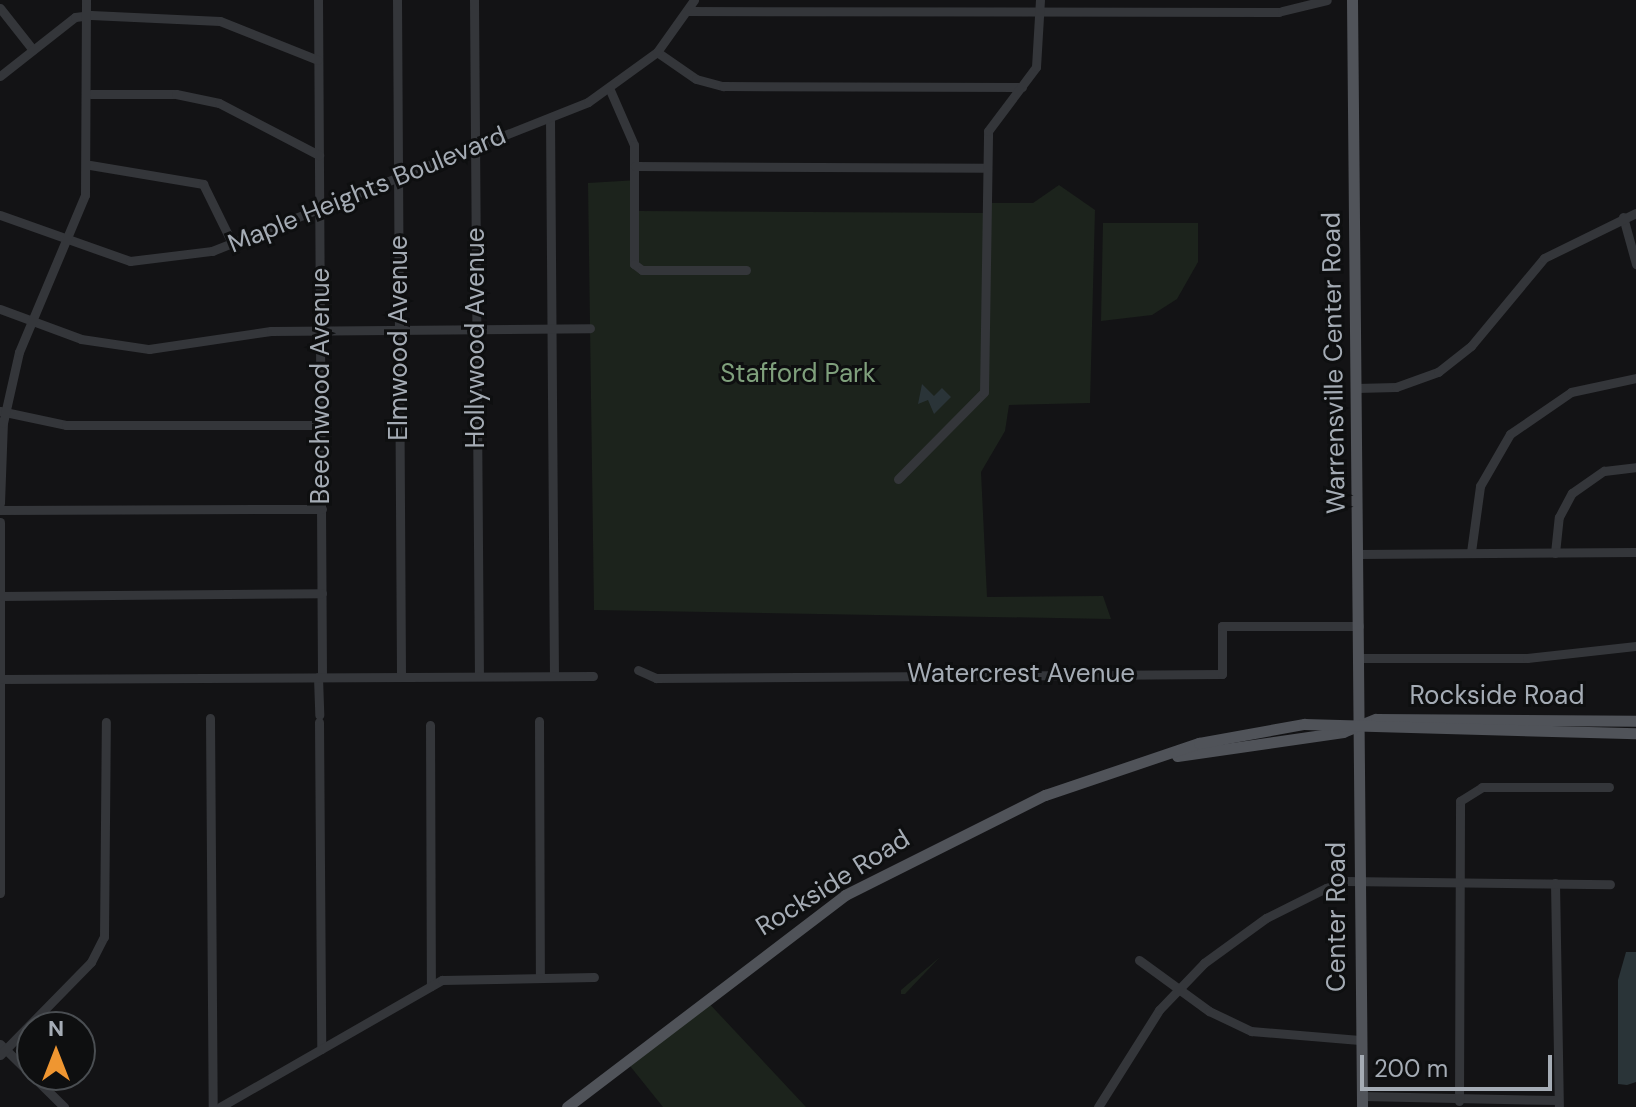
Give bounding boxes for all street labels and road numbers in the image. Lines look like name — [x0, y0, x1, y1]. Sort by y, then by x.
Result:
street label: Maple Heights Boulevard — [224, 120, 510, 260]
street label: Warrensville Center Road — [1316, 212, 1352, 514]
street label: Hollywood Avenue — [460, 228, 492, 448]
street label: Elmwood Avenue — [383, 235, 415, 441]
street label: Beechwood Avenue — [305, 268, 337, 504]
street label: Watercrest Avenue — [907, 658, 1135, 690]
street label: Rockside Road — [1409, 680, 1585, 712]
street label: Rockside Road — [750, 823, 916, 943]
street label: Center Road — [1321, 842, 1353, 992]

